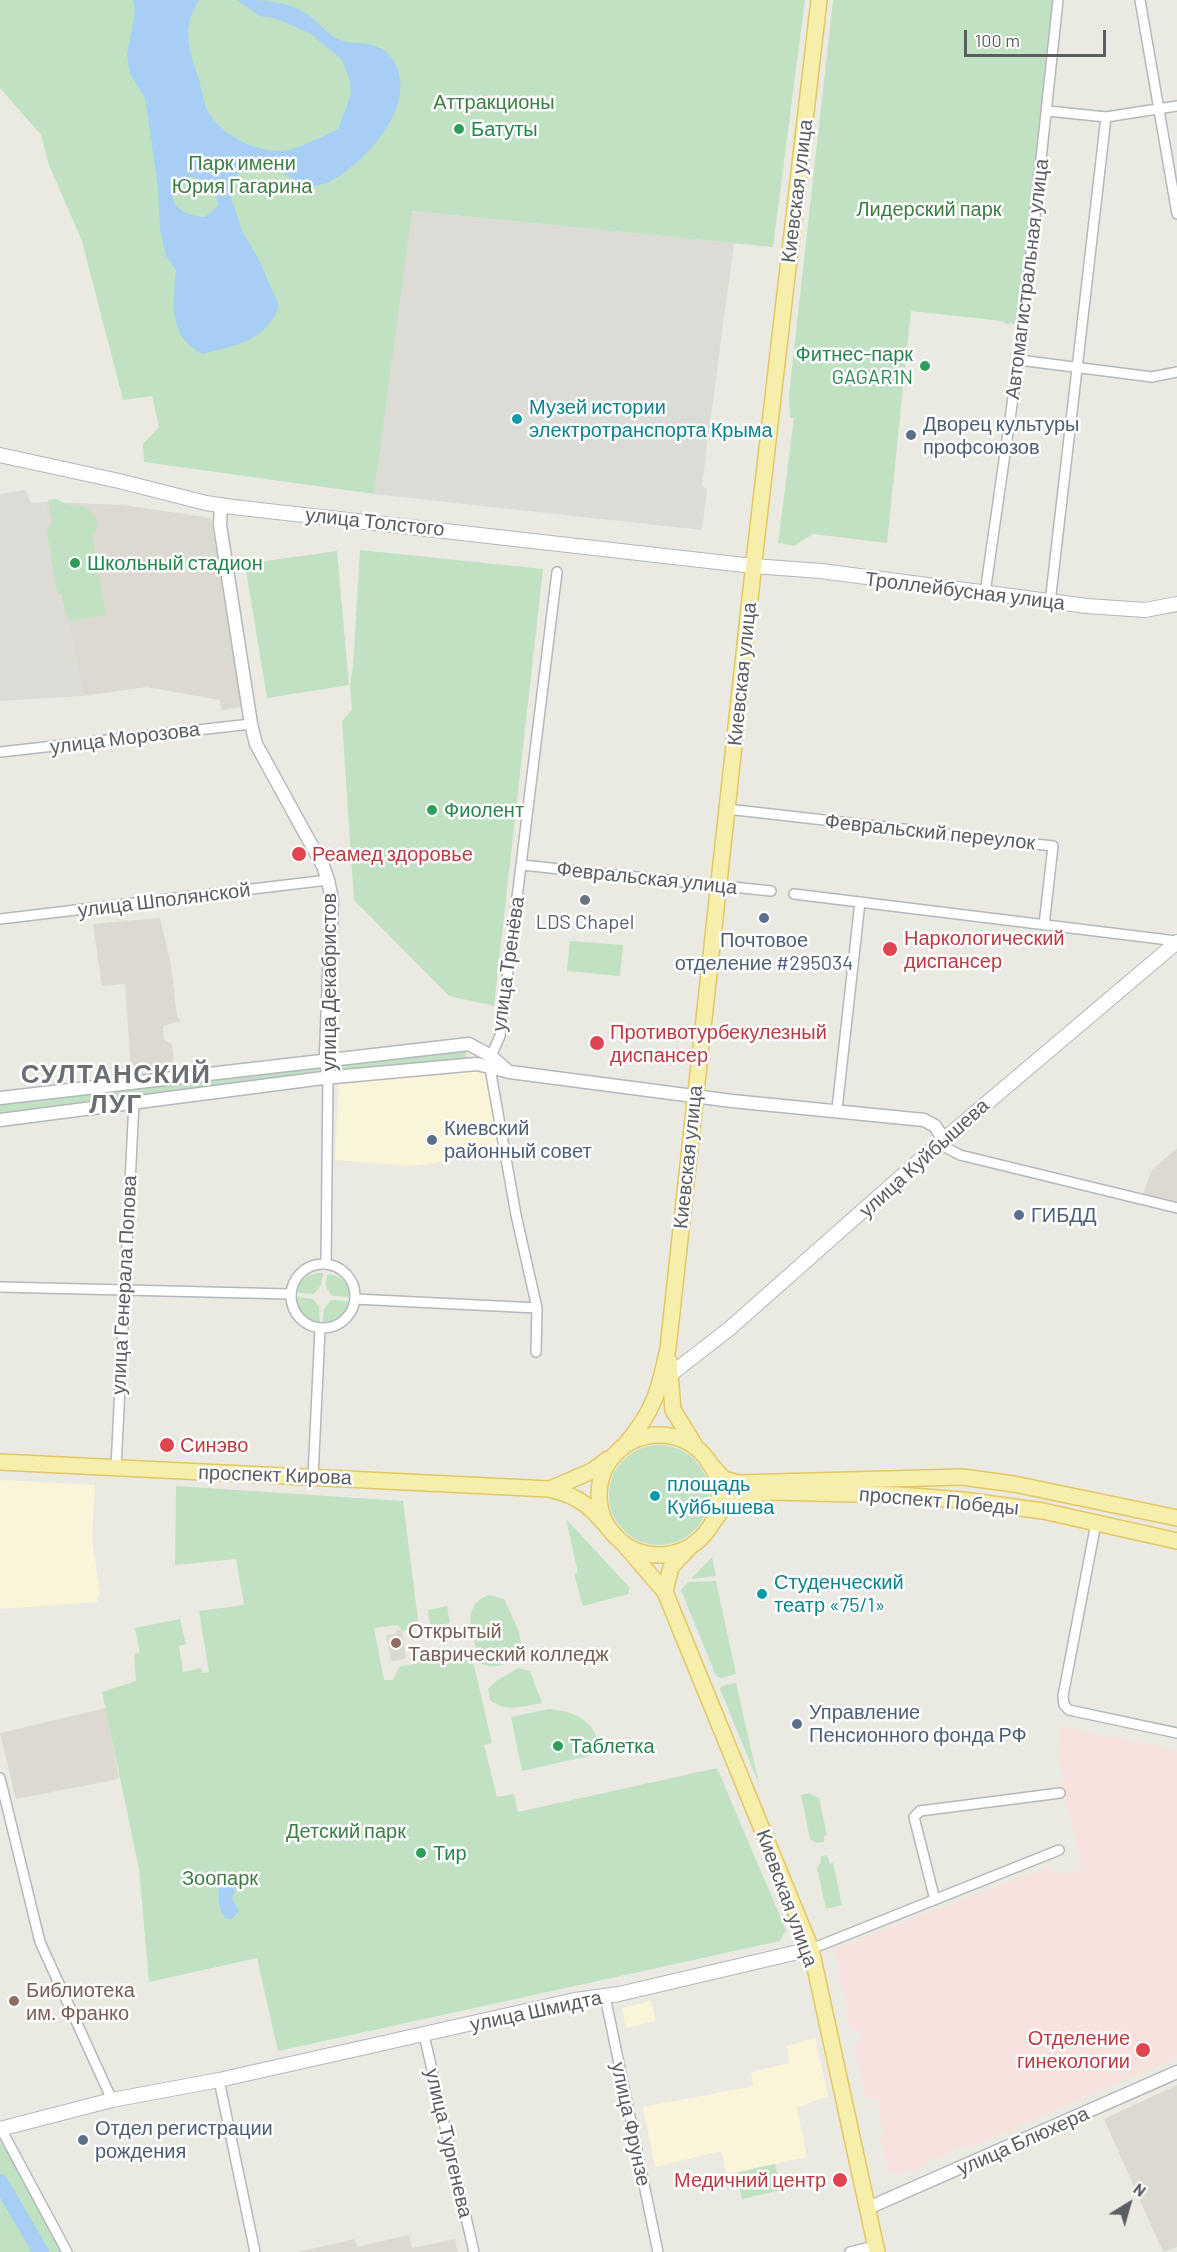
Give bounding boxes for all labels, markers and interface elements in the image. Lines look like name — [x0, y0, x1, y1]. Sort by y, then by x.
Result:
scale bar — [967, 18, 1110, 56]
text: 100 m — [975, 29, 1020, 51]
park label: Аттракционы — [433, 90, 555, 114]
place label: Батуты — [471, 117, 538, 141]
street label: Киевская улица — [776, 118, 818, 264]
marker: Батуты — [452, 122, 466, 136]
park label: Парк имени Юрия Гагарина — [172, 151, 312, 198]
street label: Автомагистральная улица — [1000, 157, 1054, 401]
park label: Лидерский парк — [856, 197, 1002, 221]
place label: Фитнес-парк GAGAR1N — [796, 342, 913, 389]
marker: Фитнес-парк GAGAR1N — [918, 359, 932, 373]
place label: Музей истории электротранспорта Крыма — [529, 395, 773, 442]
marker: Музей истории электротранспорта Крыма — [510, 412, 524, 426]
place label: Дворец культуры профсоюзов — [923, 412, 1079, 459]
marker: Дворец культуры профсоюзов — [904, 428, 918, 442]
street label: улица Толстого — [304, 503, 446, 541]
place label: Школьный стадион — [87, 551, 263, 575]
marker: Школьный стадион — [68, 556, 82, 570]
street label: Троллейбусная улица — [864, 567, 1066, 615]
street label: Киевская улица — [723, 601, 761, 747]
street label: улица Морозова — [49, 717, 201, 759]
place label: Фиолент — [444, 798, 524, 822]
marker: Фиолент — [425, 803, 439, 817]
street label: Февральский переулок — [823, 809, 1037, 855]
place label: Реамед здоровье — [312, 842, 473, 866]
marker: Реамед здоровье — [290, 845, 308, 863]
street label: Февральская улица — [556, 857, 738, 899]
street label: улица Шполянской — [76, 878, 252, 922]
street label: улица Декабристов — [317, 893, 341, 1071]
marker: LDS Chapel — [578, 893, 592, 907]
street label: улица Тренёва — [487, 895, 529, 1033]
place label: LDS Chapel — [536, 910, 634, 934]
marker: Почтовое отделение #295034 — [757, 911, 771, 925]
place label: Наркологический диспансер — [904, 926, 1064, 973]
place label: Почтовое отделение #295034 — [675, 928, 853, 975]
marker: Наркологический диспансер — [881, 940, 899, 958]
place label: Противотурбекулезный диспансер — [610, 1020, 827, 1067]
marker: Противотурбекулезный диспансер — [588, 1034, 606, 1052]
district label: СУЛТАНСКИЙ ЛУГ — [21, 1058, 211, 1120]
street label: Киевская улица — [669, 1084, 707, 1230]
street label: улица Куйбышева — [854, 1093, 994, 1223]
place label: Киевский районный совет — [444, 1116, 592, 1163]
marker: Киевский районный совет — [425, 1133, 439, 1147]
street label: улица Генерала Попова — [106, 1175, 142, 1395]
place label: ГИБДД — [1031, 1203, 1096, 1227]
marker: ГИБДД — [1012, 1208, 1026, 1222]
place label: Синэво — [180, 1433, 248, 1457]
marker: Синэво — [158, 1436, 176, 1454]
street label: проспект Кирова — [198, 1460, 352, 1490]
place label: площадь Куйбышева — [667, 1472, 774, 1519]
street label: проспект Победы — [858, 1482, 1020, 1520]
marker: площадь Куйбышева — [648, 1489, 662, 1503]
place label: Студенческий театр «75/1» — [774, 1570, 904, 1617]
marker: Студенческий театр «75/1» — [755, 1587, 769, 1601]
place label: Открытый Таврический колледж — [408, 1619, 609, 1666]
marker: Открытый Таврический колледж — [389, 1636, 403, 1650]
place label: Управление Пенсионного фонда РФ — [809, 1700, 1027, 1747]
marker: Управление Пенсионного фонда РФ — [790, 1717, 804, 1731]
place label: Таблетка — [570, 1734, 655, 1758]
marker: Таблетка — [551, 1739, 565, 1753]
park label: Детский парк — [286, 1819, 406, 1843]
street label: Киевская улица — [751, 1826, 823, 1970]
place label: Тир — [433, 1841, 467, 1865]
marker: Тир — [414, 1846, 428, 1860]
park label: Зоопарк — [182, 1866, 258, 1890]
place label: Библиотека им. Франко — [26, 1978, 135, 2025]
street label: улица Шмидта — [468, 1985, 604, 2037]
marker: Библиотека им. Франко — [7, 1994, 21, 2008]
place label: Отделение гинекологии — [1017, 2026, 1130, 2073]
marker: Отделение гинекологии — [1134, 2041, 1152, 2059]
street label: улица Фрунзе — [606, 2060, 656, 2188]
street label: улица Тургенева — [420, 2066, 478, 2220]
street label: улица Блюхера — [953, 2101, 1093, 2181]
place label: Отдел регистрации рождения — [95, 2116, 273, 2163]
marker: Отдел регистрации рождения — [76, 2133, 90, 2147]
place label: Медичний центр — [674, 2168, 826, 2192]
marker: Медичний центр — [831, 2171, 849, 2189]
north arrow — [1099, 2174, 1159, 2234]
text: N — [1130, 2178, 1150, 2200]

